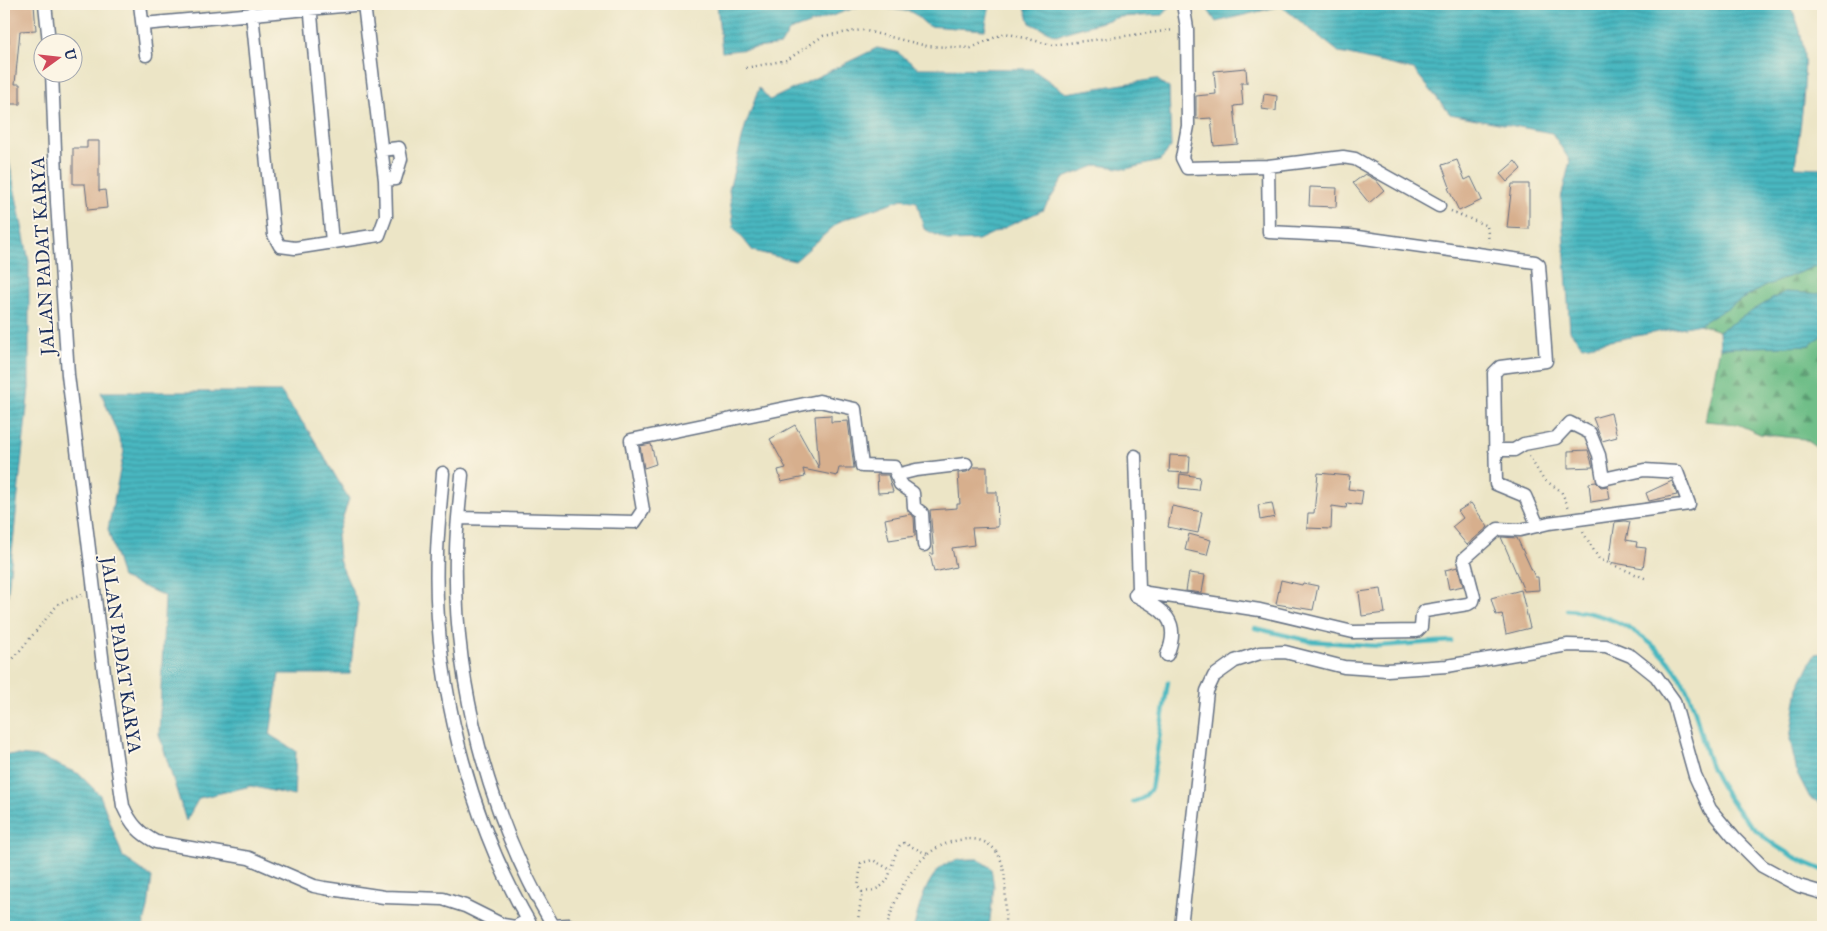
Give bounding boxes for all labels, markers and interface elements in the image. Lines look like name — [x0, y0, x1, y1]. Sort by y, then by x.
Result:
north arrow — [32, 32, 82, 82]
text: U — [60, 47, 80, 63]
street label: JALAN PADAT KARYA — [26, 156, 60, 358]
street label: JALAN PADAT KARYA — [95, 553, 147, 755]

